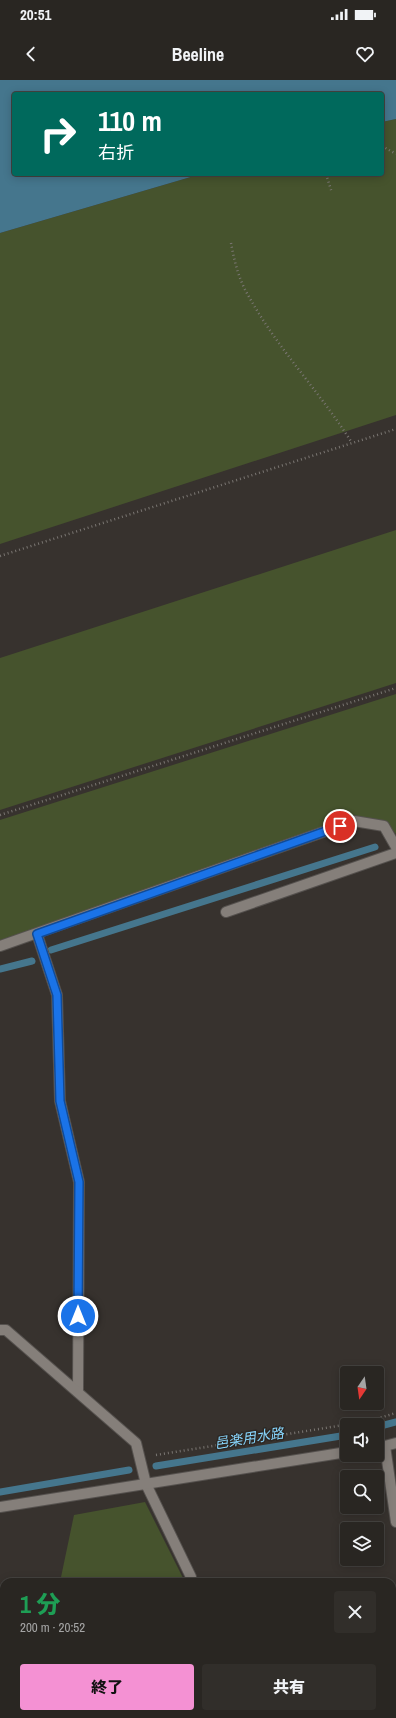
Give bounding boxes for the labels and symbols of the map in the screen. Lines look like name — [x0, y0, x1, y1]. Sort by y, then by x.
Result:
pin — [323, 809, 357, 843]
position arrow — [57, 1295, 99, 1337]
north arrow — [340, 1366, 384, 1410]
water label: 邑楽用水路 — [213, 1423, 286, 1452]

